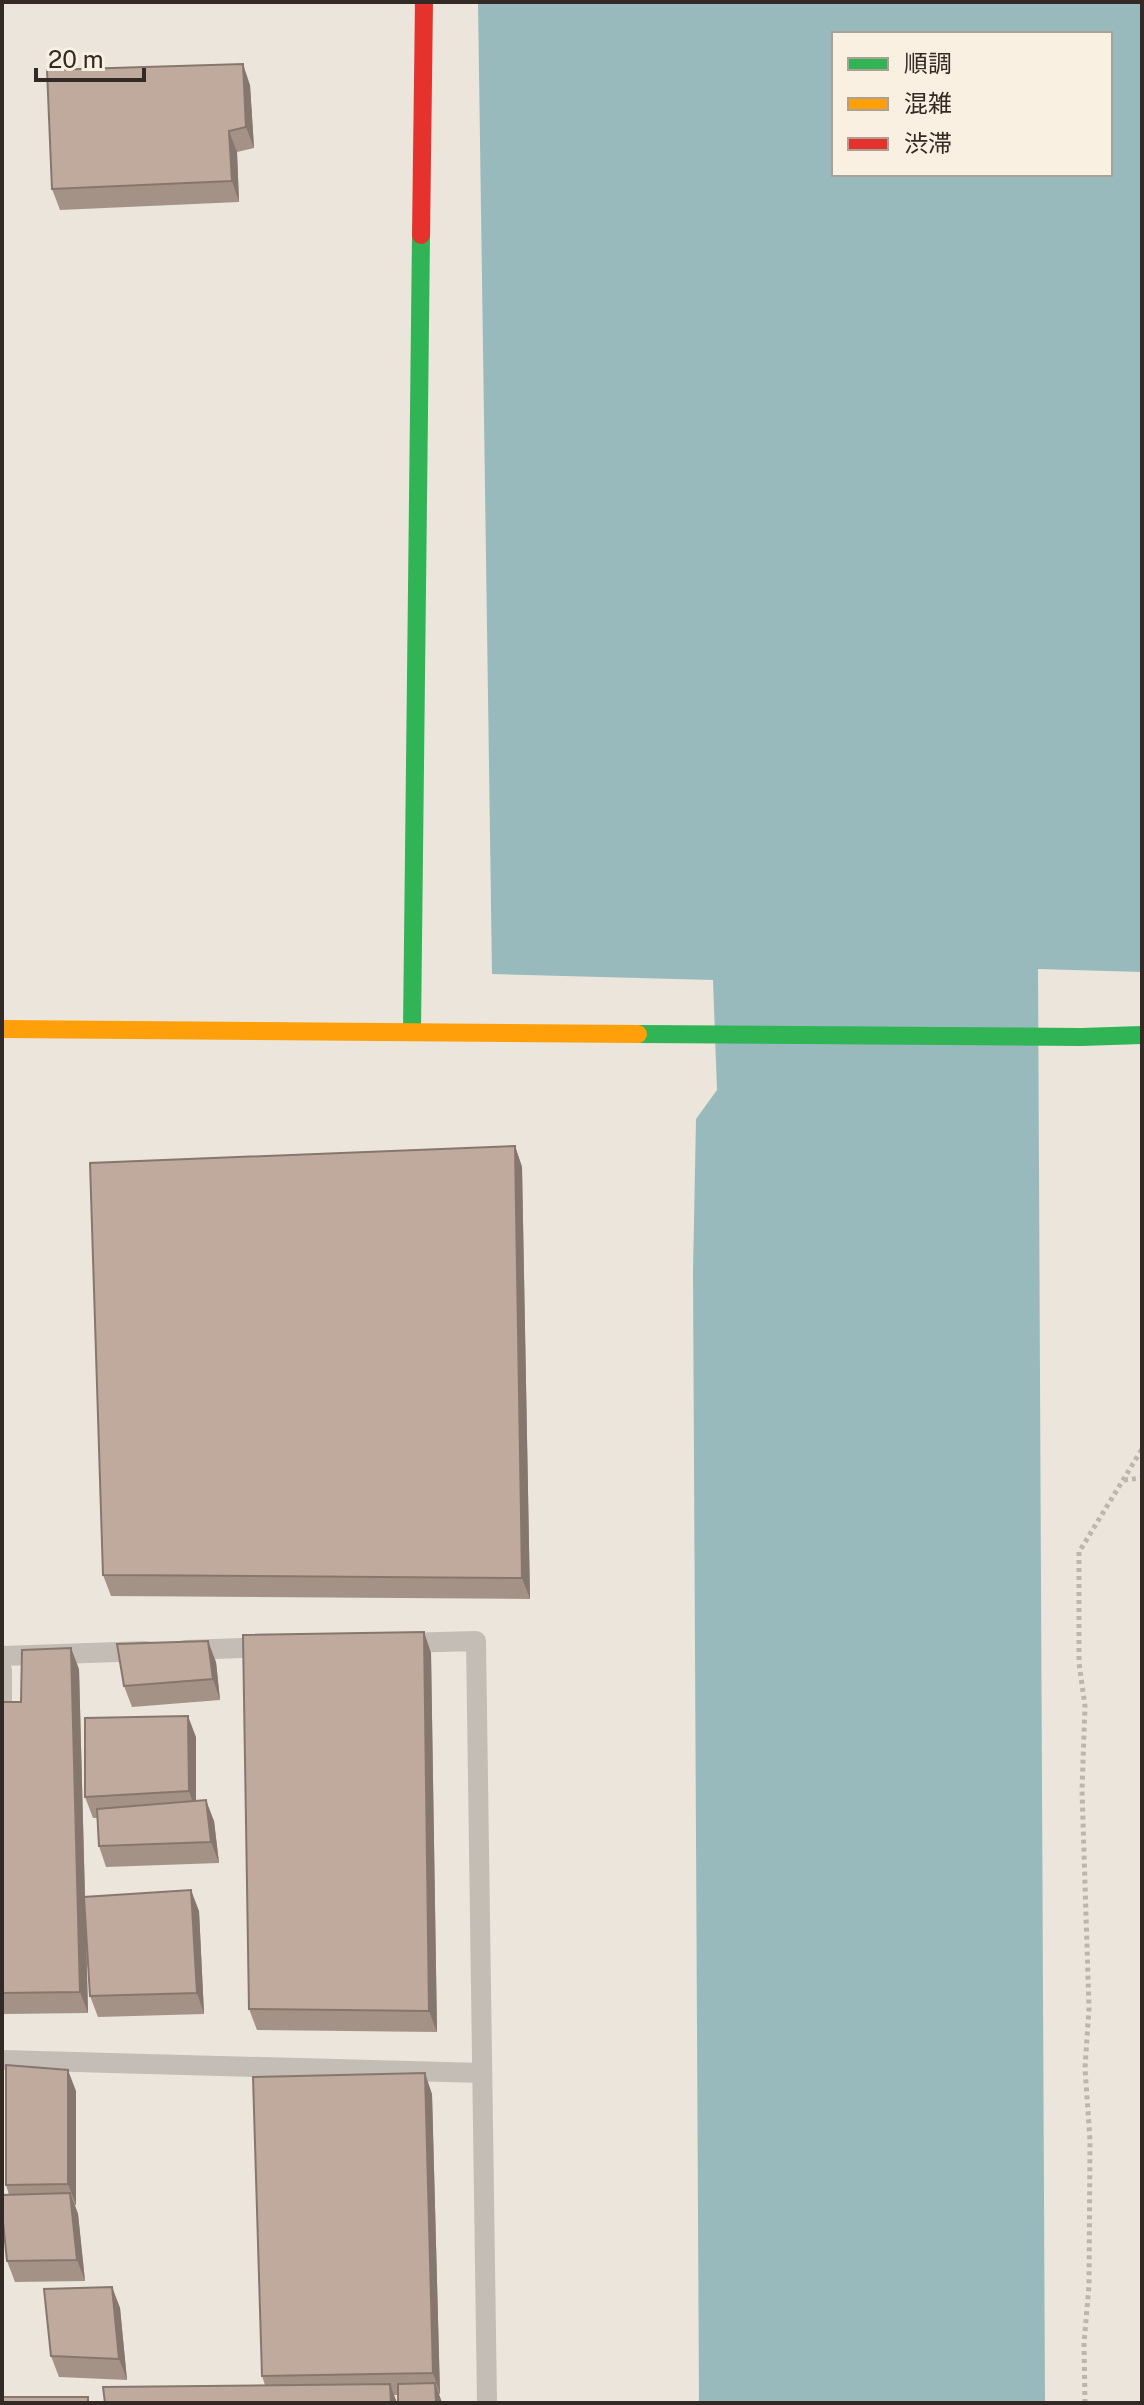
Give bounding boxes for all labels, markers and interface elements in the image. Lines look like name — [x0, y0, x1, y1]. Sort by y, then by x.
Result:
scale bar — [36, 32, 144, 82]
legend — [832, 32, 1112, 176]
text: 20 m — [48, 45, 104, 73]
text: 順調 — [904, 49, 952, 77]
text: 混雑 — [904, 89, 952, 117]
text: 渋滞 — [904, 129, 952, 157]

